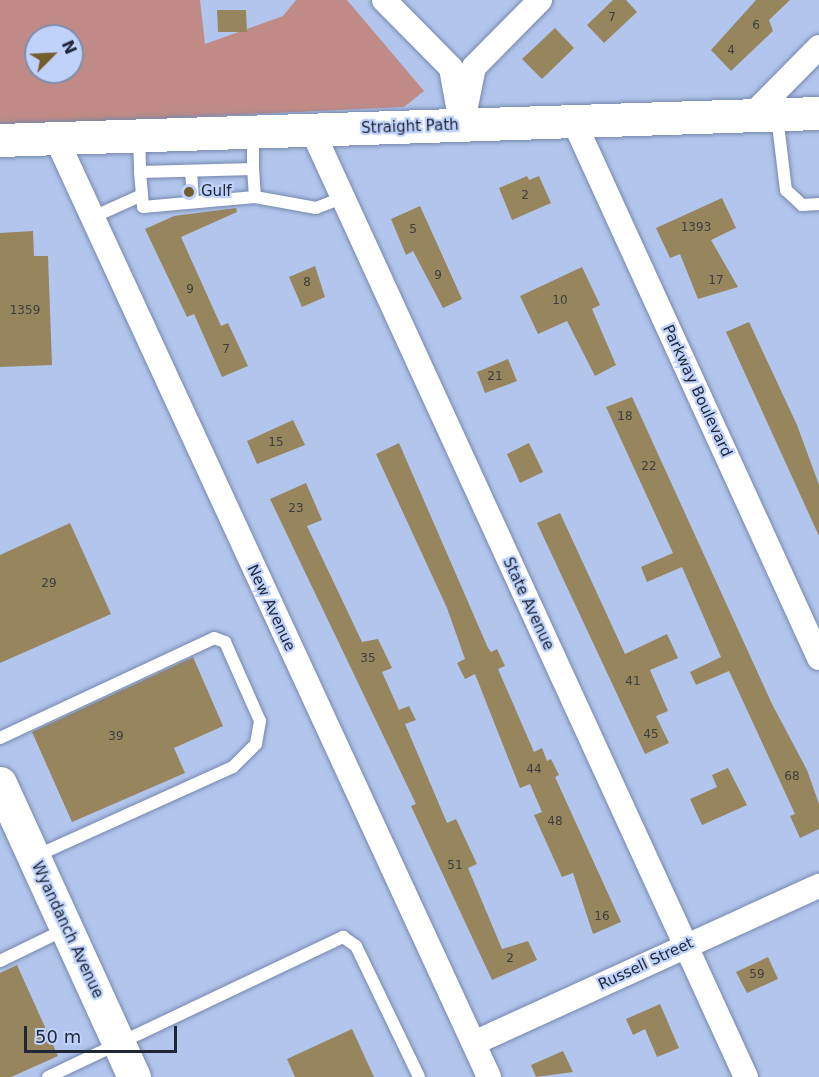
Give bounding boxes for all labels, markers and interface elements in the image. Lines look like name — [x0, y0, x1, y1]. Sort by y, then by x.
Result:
house number: 7 — [608, 11, 616, 25]
house number: 6 — [752, 19, 760, 33]
north arrow — [24, 24, 84, 84]
text: N — [58, 37, 80, 57]
house number: 4 — [727, 44, 735, 58]
street label: Straight Path — [361, 116, 459, 138]
place label: Gulf — [201, 183, 232, 201]
marker: Gulf — [182, 185, 196, 199]
house number: 2 — [521, 189, 529, 203]
house number: 1393 — [681, 221, 711, 235]
house number: 5 — [409, 223, 417, 237]
house number: 9 — [434, 269, 442, 283]
house number: 17 — [708, 274, 724, 288]
house number: 8 — [303, 276, 311, 290]
house number: 9 — [186, 283, 194, 297]
house number: 10 — [552, 294, 568, 308]
house number: 1359 — [10, 304, 40, 318]
street label: Parkway Boulevard — [659, 322, 735, 460]
house number: 7 — [222, 343, 230, 357]
house number: 21 — [487, 370, 503, 384]
house number: 18 — [617, 410, 633, 424]
house number: 15 — [268, 436, 284, 450]
house number: 22 — [641, 460, 657, 474]
house number: 23 — [288, 502, 304, 516]
street label: State Avenue — [499, 555, 557, 653]
street label: New Avenue — [243, 562, 299, 654]
house number: 29 — [41, 577, 57, 591]
house number: 35 — [360, 652, 376, 666]
house number: 41 — [625, 675, 641, 689]
house number: 45 — [643, 728, 659, 742]
house number: 39 — [108, 730, 124, 744]
house number: 44 — [526, 763, 542, 777]
house number: 68 — [784, 770, 800, 784]
house number: 48 — [547, 815, 563, 829]
street label: Wyandanch Avenue — [27, 859, 107, 1001]
house number: 51 — [447, 859, 463, 873]
house number: 16 — [594, 910, 610, 924]
street label: Russell Street — [596, 934, 696, 994]
house number: 2 — [506, 952, 514, 966]
house number: 59 — [749, 968, 765, 982]
scale bar — [27, 1014, 180, 1052]
text: 50 m — [35, 1026, 81, 1047]

